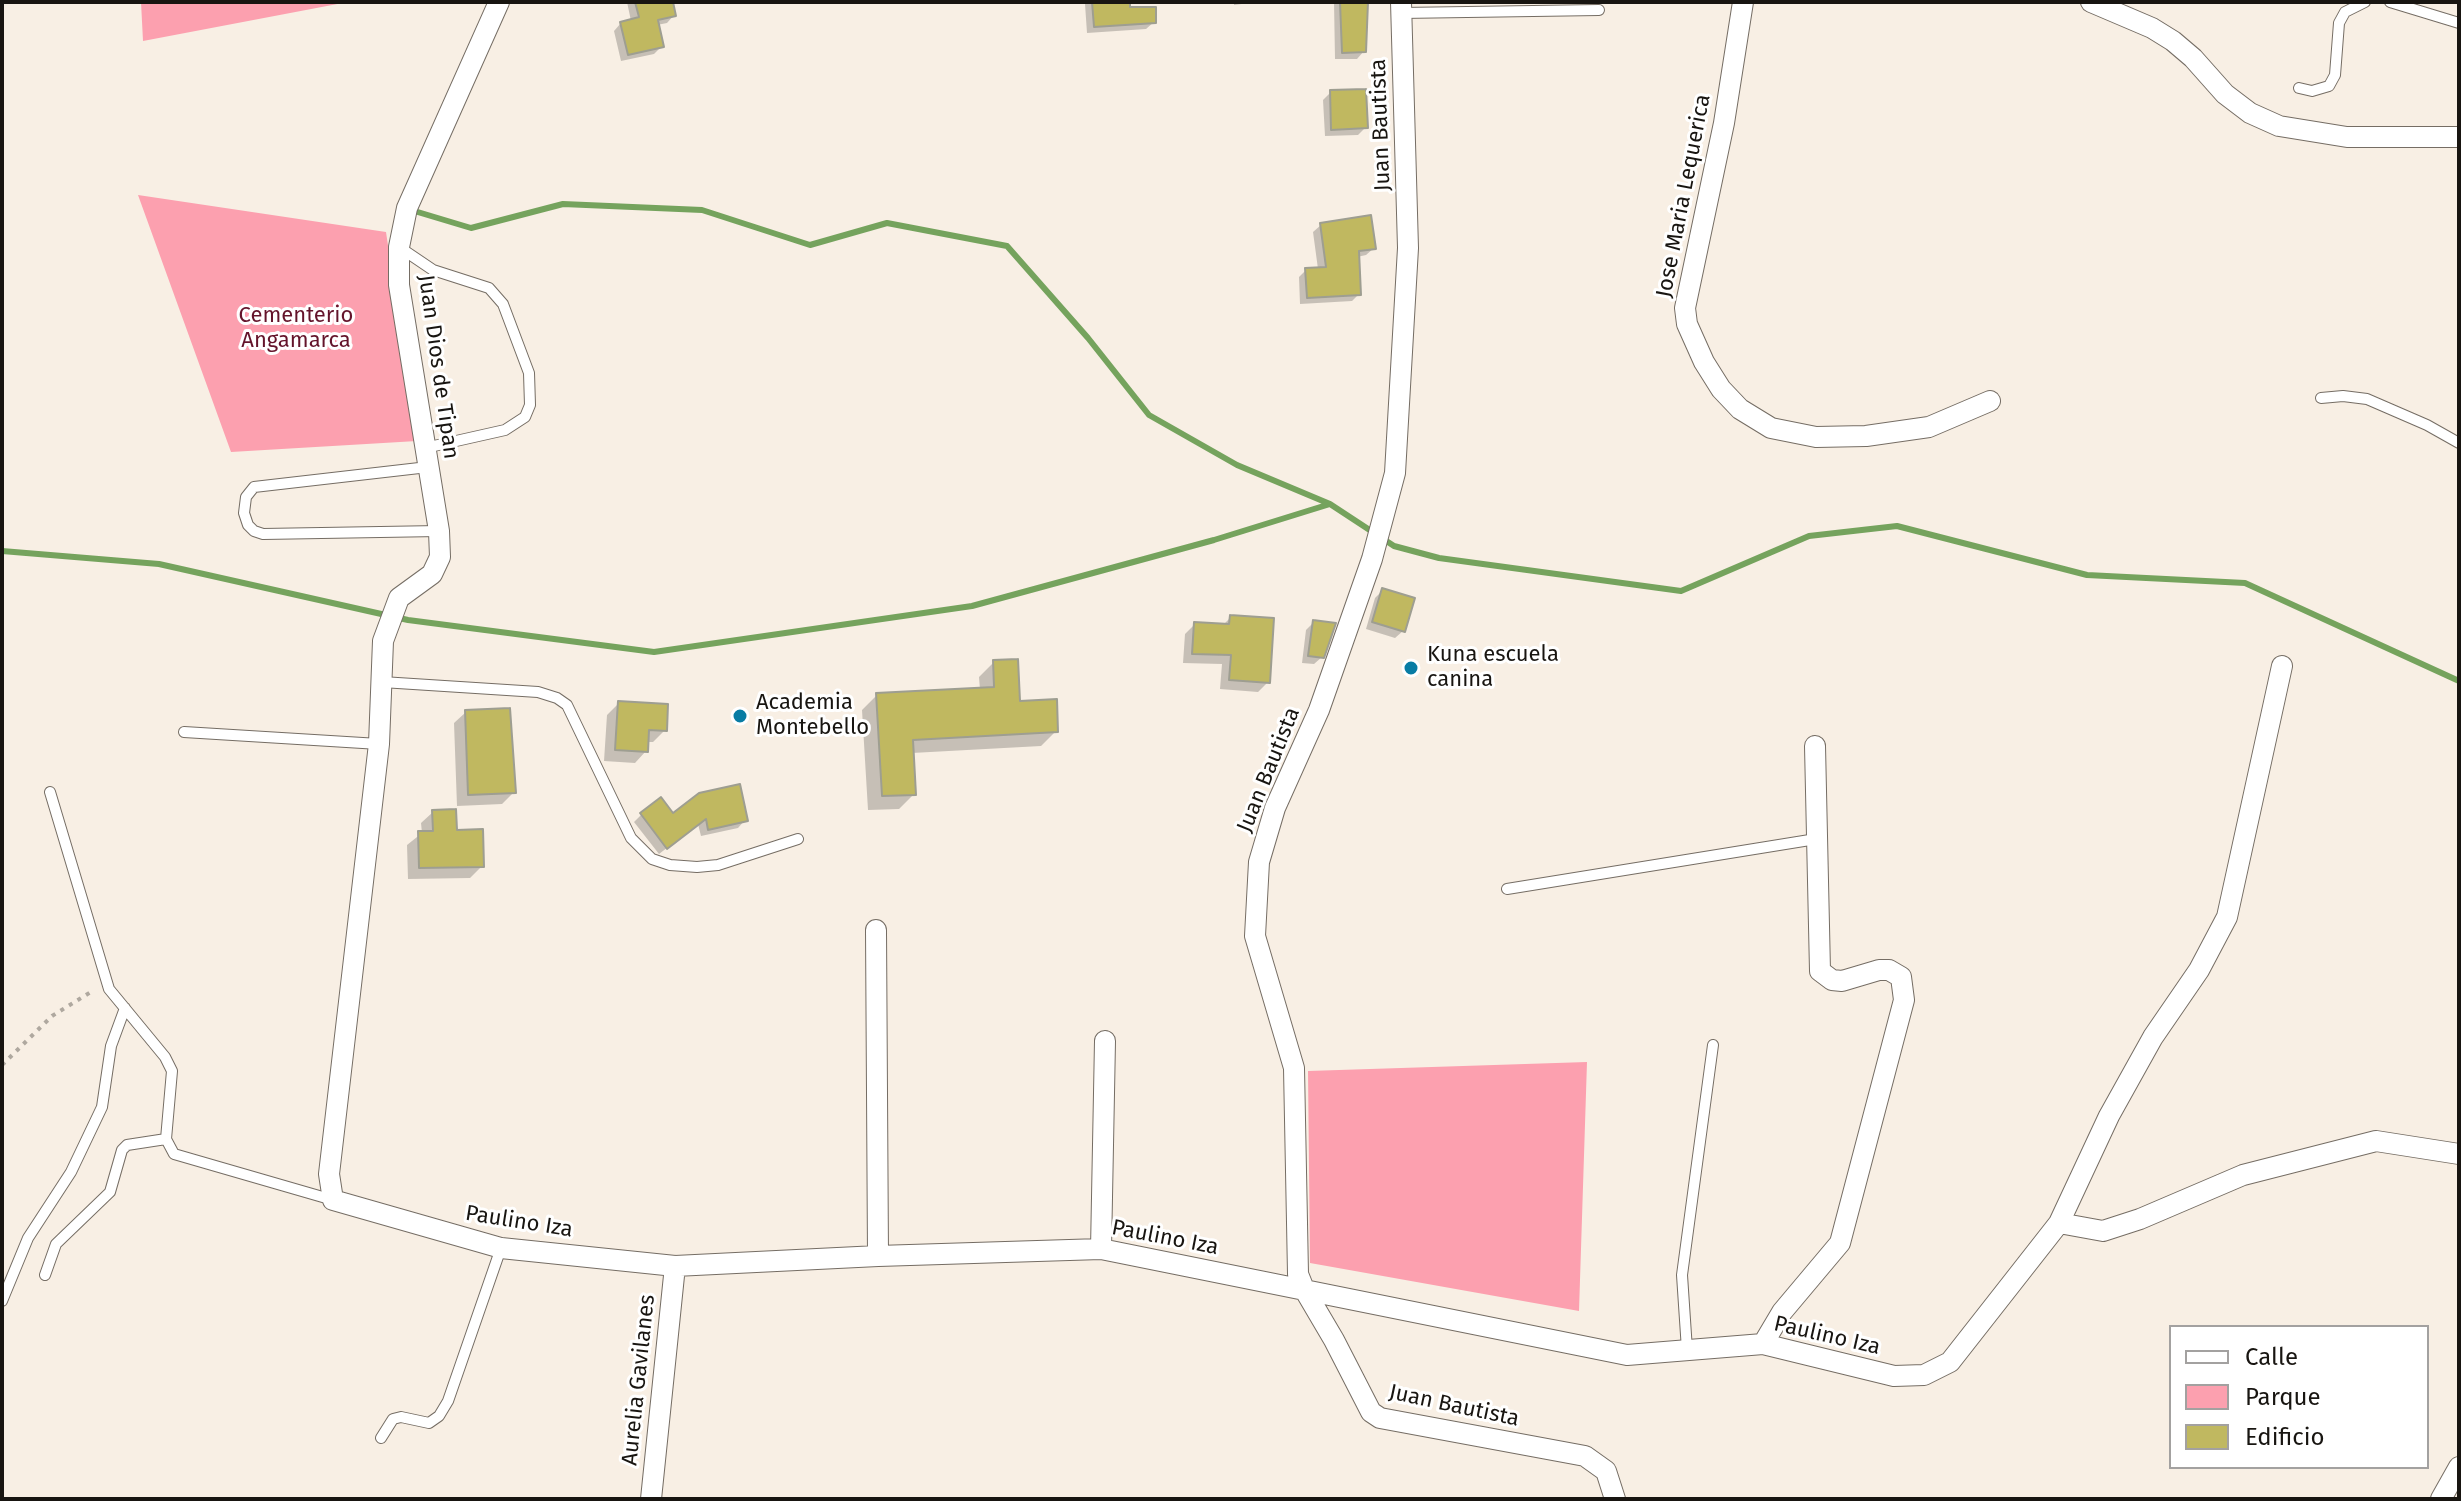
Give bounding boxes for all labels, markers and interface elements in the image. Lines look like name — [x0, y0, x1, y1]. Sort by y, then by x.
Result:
street label: Juan Bautista — [1365, 58, 1397, 192]
street label: Jose Maria Lequerica — [1651, 92, 1717, 300]
street label: Juan Dios de Tipan — [412, 273, 464, 461]
park label: Cementerio Angamarca — [239, 303, 353, 354]
place label: Kuna escuela canina — [1427, 642, 1559, 694]
marker: Kuna escuela canina — [1402, 659, 1420, 677]
place label: Academia Montebello — [756, 690, 869, 742]
street label: Juan Bautista — [1232, 704, 1306, 836]
marker: Academia Montebello — [731, 707, 749, 725]
street label: Paulino Iza — [463, 1200, 575, 1244]
street label: Paulino Iza — [1109, 1215, 1221, 1261]
street label: Aurelia Gavilanes — [617, 1293, 661, 1467]
street label: Paulino Iza — [1771, 1311, 1883, 1361]
legend — [2169, 1325, 2429, 1469]
text: Calle — [2245, 1343, 2298, 1371]
street label: Juan Bautista — [1386, 1379, 1522, 1433]
text: Parque — [2245, 1383, 2321, 1411]
text: Edificio — [2245, 1423, 2325, 1451]

